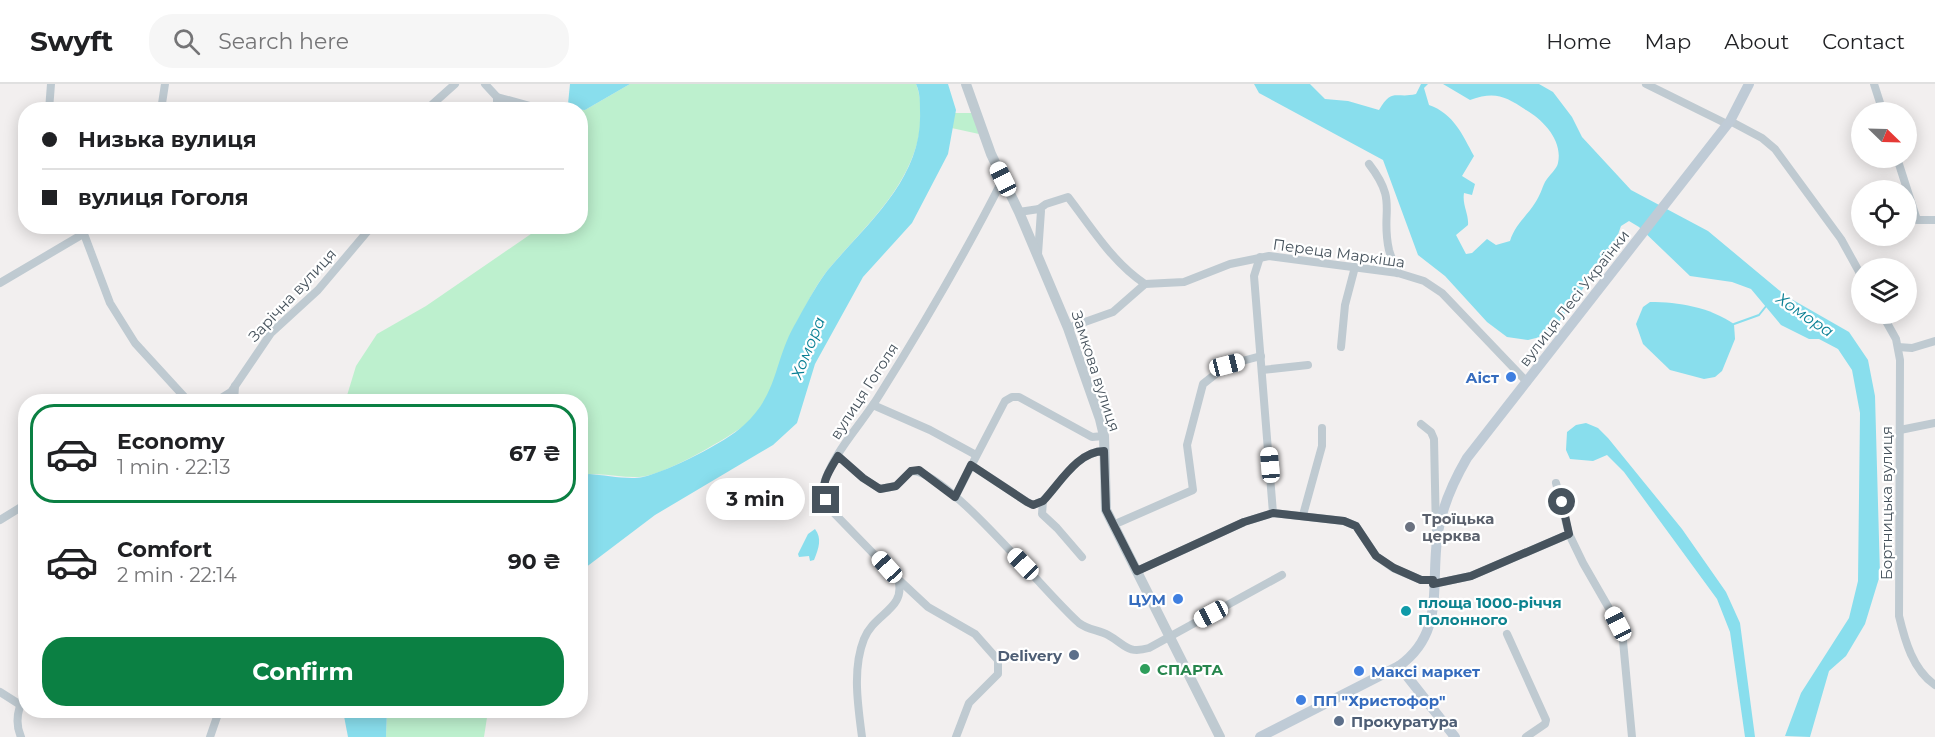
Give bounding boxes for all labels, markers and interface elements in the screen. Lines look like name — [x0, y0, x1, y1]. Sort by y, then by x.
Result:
search box — [149, 14, 569, 68]
text: Swyft — [30, 24, 113, 58]
icon: search — [170, 25, 203, 58]
text: Search here — [218, 28, 349, 55]
text: Home — [1546, 29, 1611, 54]
text: Map — [1644, 29, 1691, 54]
text: About — [1724, 29, 1789, 54]
text: Contact — [1822, 29, 1905, 54]
north arrow — [1851, 102, 1917, 168]
map controls — [1851, 102, 1917, 324]
text: Низька вулиця — [78, 126, 257, 153]
car — [987, 159, 1019, 199]
button: locate — [1851, 180, 1917, 246]
text: вулиця Гоголя — [78, 184, 249, 211]
street label: вулиця Лесі Українки — [1515, 226, 1633, 370]
street label: Переца Маркіша — [1272, 234, 1406, 272]
street label: Зарічна вулиця — [244, 244, 340, 346]
button: layers — [1851, 258, 1917, 324]
water label: Хомора — [1772, 288, 1837, 341]
street label: Замкова вулиця — [1067, 308, 1125, 434]
water label: Хомора — [787, 314, 829, 383]
street label: вулиця Гоголя — [826, 339, 902, 443]
car — [1207, 352, 1247, 378]
place label: Аіст — [1466, 368, 1499, 387]
marker: Аіст — [1504, 370, 1518, 384]
street label: Бортницька вулиця — [1877, 426, 1896, 580]
icon: car — [45, 427, 99, 481]
text: Economy — [117, 428, 225, 455]
text: 67 ₴ — [509, 440, 561, 467]
car — [1259, 446, 1281, 484]
text: 1 min · 22:13 — [117, 455, 231, 479]
callout: 3 min — [706, 479, 805, 521]
route end — [812, 486, 839, 513]
text: 3 min — [726, 487, 785, 511]
route start — [1548, 488, 1575, 515]
place label: Троїцька церква — [1422, 509, 1494, 545]
marker: Троїцька церква — [1403, 520, 1417, 534]
icon: car — [45, 535, 99, 589]
text: Comfort — [117, 536, 212, 563]
car — [1004, 545, 1042, 583]
text: 90 ₴ — [508, 548, 561, 575]
car — [868, 548, 906, 586]
text: 2 min · 22:14 — [117, 563, 237, 587]
place label: ЦУМ — [1128, 590, 1166, 609]
marker: ЦУМ — [1171, 592, 1185, 606]
place label: площа 1000-річчя Полонного — [1418, 593, 1562, 629]
car — [1191, 598, 1231, 630]
marker: площа 1000-річчя Полонного — [1399, 604, 1413, 618]
car — [1602, 604, 1634, 644]
button: Confirm — [42, 637, 564, 706]
place label: Delivery — [997, 646, 1063, 665]
marker: Delivery — [1067, 648, 1081, 662]
place label: СПАРТА — [1157, 660, 1223, 679]
marker: СПАРТА — [1138, 662, 1152, 676]
place label: Максі маркет — [1371, 662, 1480, 681]
marker: Максі маркет — [1352, 664, 1366, 678]
place label: ПП "Христофор" — [1313, 691, 1446, 710]
marker: ПП "Христофор" — [1294, 693, 1308, 707]
place label: Прокуратура — [1351, 712, 1458, 731]
marker: Прокуратура — [1332, 714, 1346, 728]

